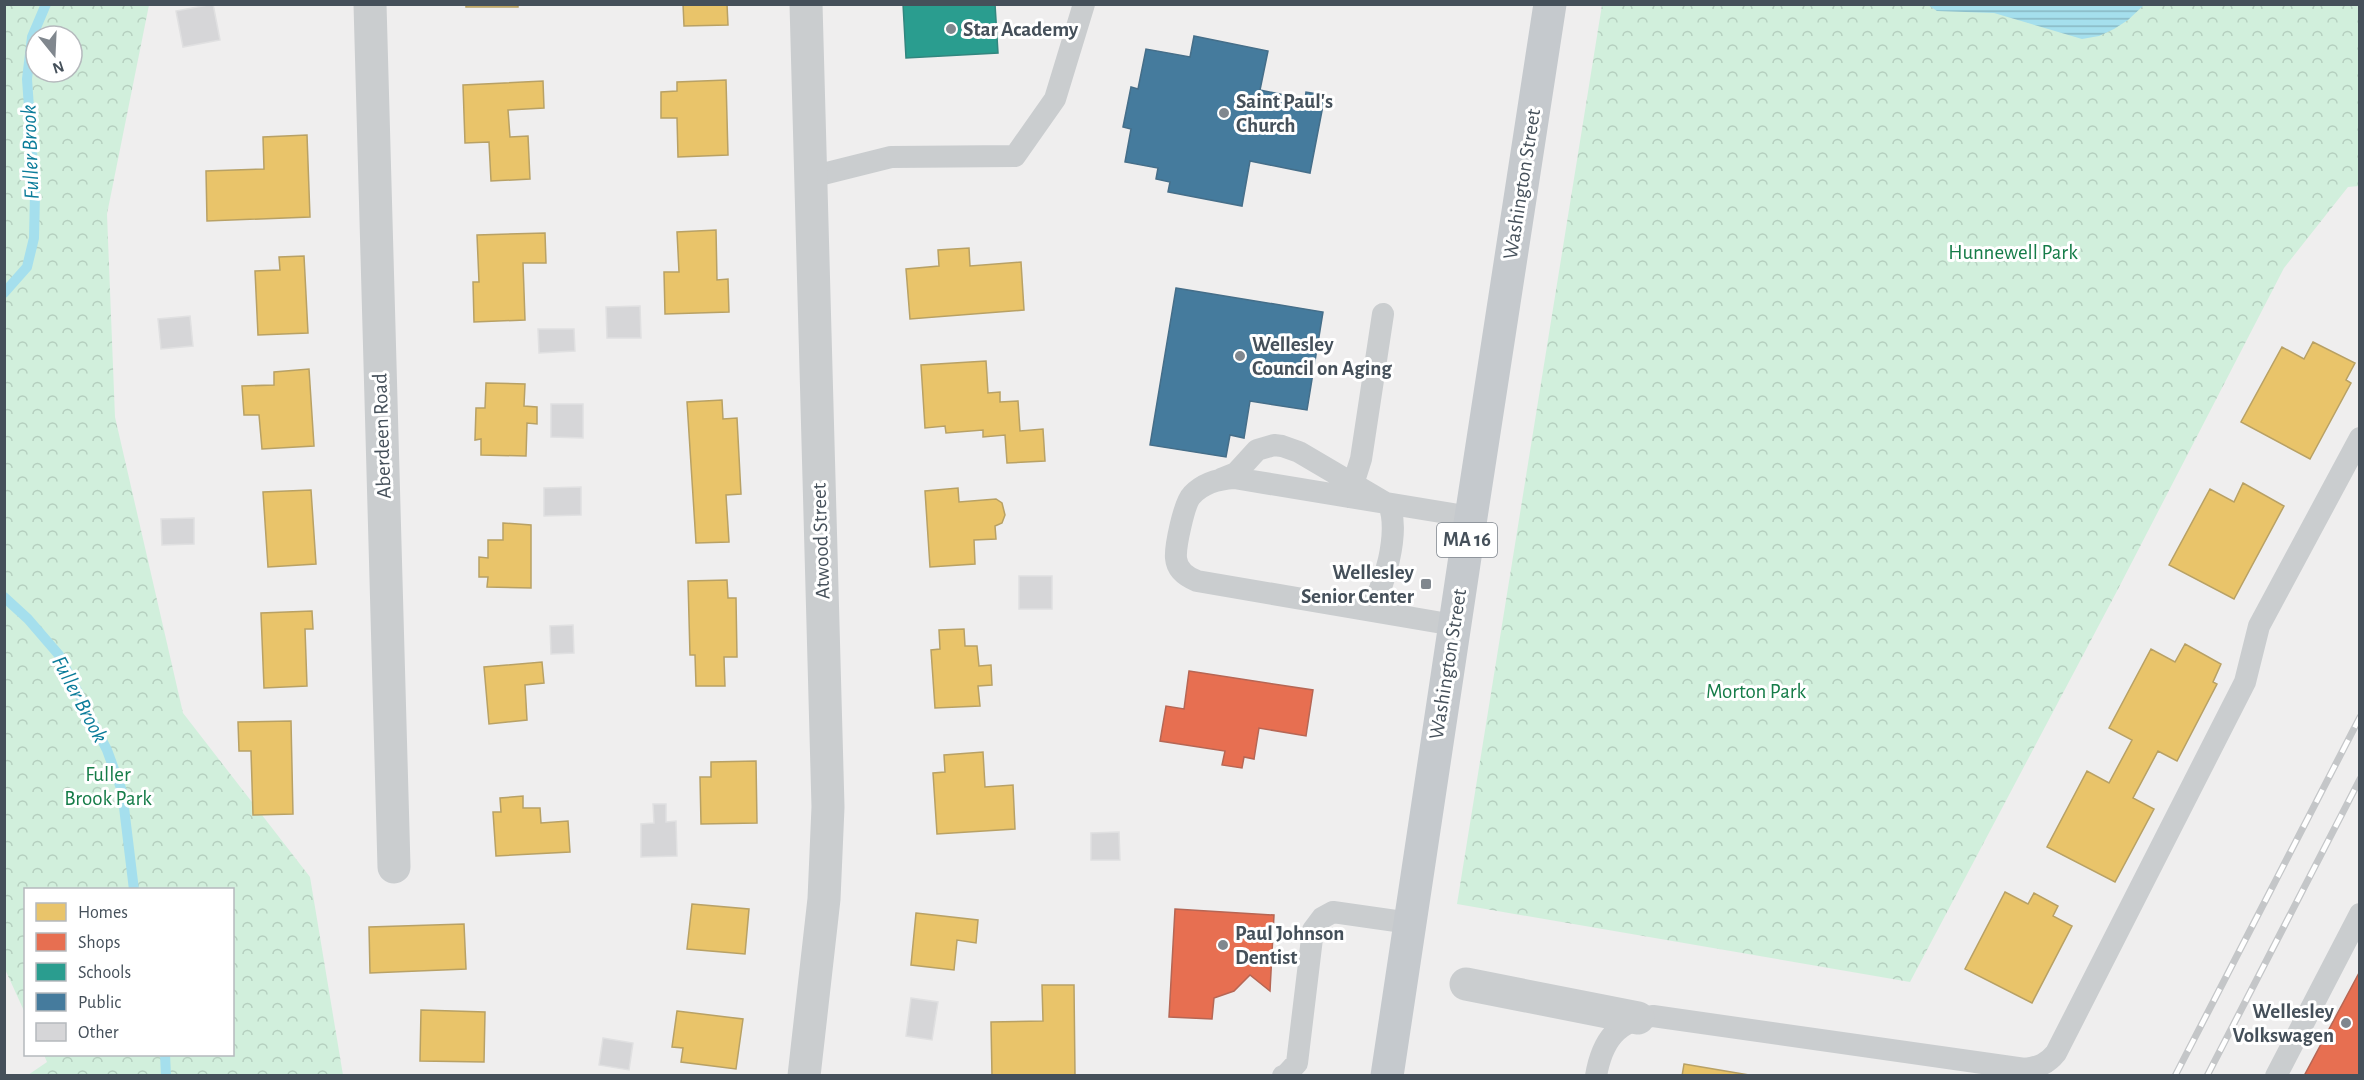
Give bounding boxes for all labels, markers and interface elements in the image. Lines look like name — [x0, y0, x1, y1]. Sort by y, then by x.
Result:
place label: Star Academy — [963, 19, 1079, 40]
marker: Star Academy — [944, 22, 958, 36]
north arrow — [24, 24, 84, 84]
text: N — [51, 58, 66, 77]
place label: Saint Paul's Church — [1236, 91, 1333, 136]
water label: Fuller Brook — [17, 104, 43, 200]
marker: Saint Paul's Church — [1217, 106, 1231, 120]
street label: Washington Street — [1500, 107, 1544, 261]
park label: Hunnewell Park — [1948, 242, 2078, 263]
place label: Wellesley Council on Aging — [1252, 334, 1392, 379]
marker: Wellesley Council on Aging — [1233, 349, 1247, 363]
street label: Aberdeen Road — [369, 373, 395, 499]
street label: Atwood Street — [808, 482, 834, 600]
road number: MA 16 — [1437, 523, 1497, 557]
place label: Wellesley Senior Center — [1301, 562, 1415, 607]
marker: Wellesley Senior Center — [1419, 577, 1433, 591]
street label: Washington Street — [1426, 587, 1470, 741]
water label: Fuller Brook — [48, 652, 112, 746]
park label: Morton Park — [1706, 681, 1806, 702]
park label: Fuller Brook Park — [64, 764, 152, 809]
legend — [24, 888, 234, 1056]
text: Homes — [78, 904, 128, 922]
place label: Paul Johnson Dentist — [1235, 923, 1344, 968]
text: Shops — [78, 934, 120, 952]
marker: Paul Johnson Dentist — [1216, 938, 1230, 952]
text: Schools — [78, 964, 131, 982]
text: Public — [78, 994, 121, 1012]
place label: Wellesley Volkswagen — [2232, 1001, 2335, 1046]
marker: Wellesley Volkswagen — [2339, 1016, 2353, 1030]
text: Other — [78, 1024, 119, 1042]

